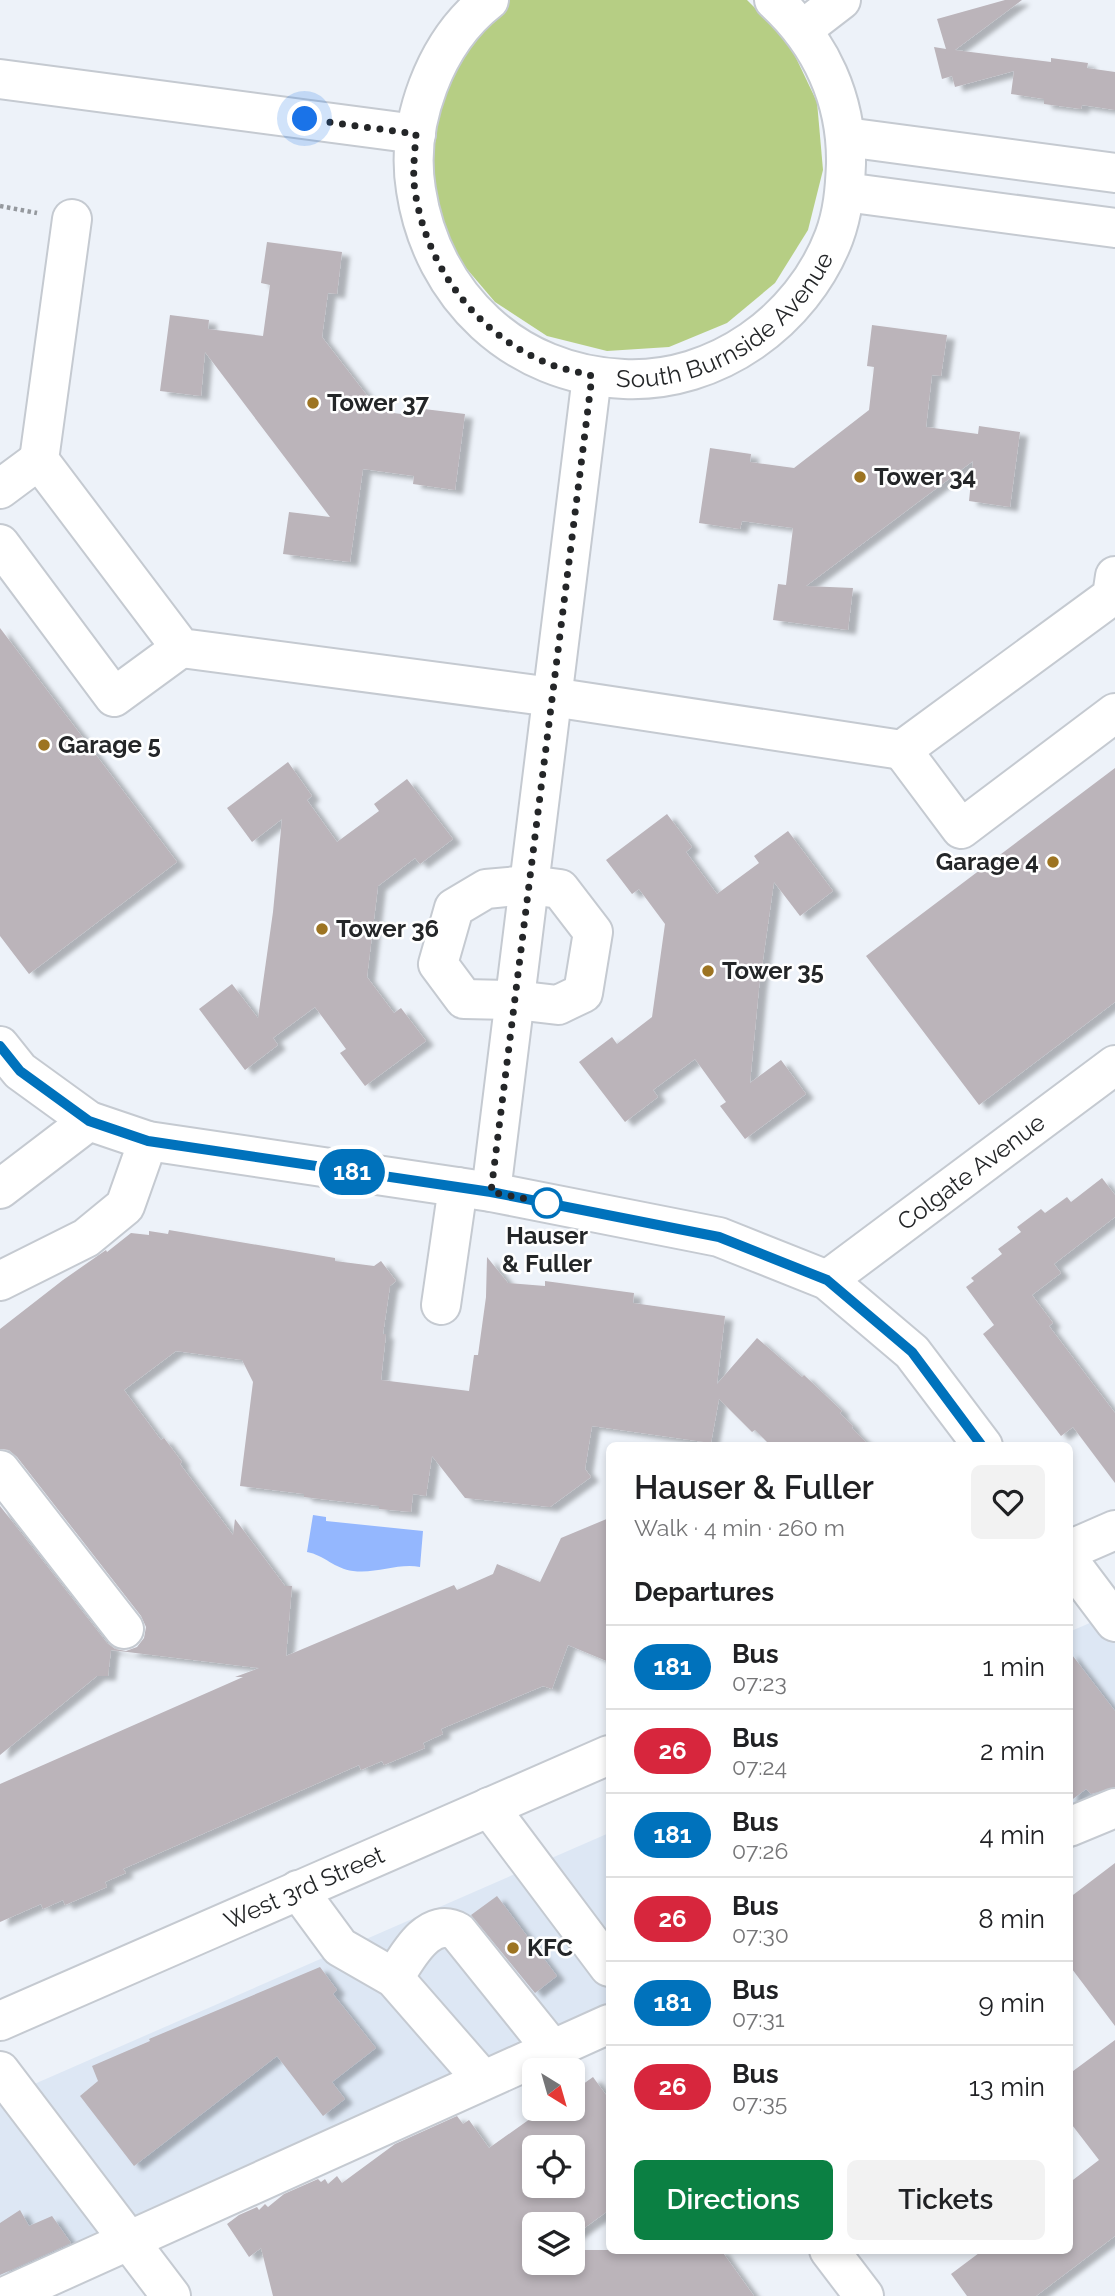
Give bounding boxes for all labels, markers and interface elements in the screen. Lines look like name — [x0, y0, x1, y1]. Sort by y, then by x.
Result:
your location — [287, 101, 322, 136]
street label: South Burnside Avenue — [616, 247, 839, 393]
place label: Tower 37 — [327, 388, 430, 417]
marker: Tower 37 — [305, 395, 321, 411]
place label: Tower 34 — [874, 462, 976, 491]
marker: Tower 34 — [852, 469, 868, 485]
place label: Garage 5 — [58, 730, 161, 759]
marker: Garage 5 — [36, 737, 52, 753]
place label: Garage 4 — [936, 847, 1039, 876]
marker: Garage 4 — [1045, 854, 1061, 870]
place label: Tower 36 — [336, 914, 439, 943]
marker: Tower 36 — [314, 921, 330, 937]
place label: Tower 35 — [722, 956, 824, 985]
marker: Tower 35 — [700, 963, 716, 979]
street label: Colgate Avenue — [891, 1107, 1050, 1236]
line badge: 181 — [312, 1149, 392, 1195]
text: 181 — [333, 1157, 371, 1186]
marker: Hauser & Fuller — [532, 1188, 562, 1218]
place label: Hauser & Fuller — [502, 1221, 592, 1278]
button: heart — [971, 1465, 1045, 1539]
text: Hauser & Fuller — [634, 1468, 874, 1507]
text: Walk · 4 min · 260 m — [634, 1514, 845, 1541]
text: Departures — [634, 1577, 774, 1607]
text: Bus — [732, 1639, 779, 1669]
text: 181 — [653, 1652, 692, 1681]
text: 1 min — [983, 1652, 1045, 1682]
text: 07:23 — [732, 1669, 787, 1696]
text: Bus — [732, 1723, 779, 1753]
text: 26 — [658, 1736, 687, 1765]
text: 2 min — [980, 1736, 1045, 1766]
text: 07:24 — [732, 1753, 787, 1780]
text: Bus — [732, 1807, 779, 1837]
text: 181 — [653, 1820, 692, 1849]
text: 4 min — [979, 1820, 1045, 1850]
text: 07:26 — [732, 1837, 788, 1864]
street label: West 3rd Street — [219, 1840, 389, 1935]
text: Bus — [732, 1891, 779, 1921]
text: 26 — [658, 1904, 687, 1933]
text: 8 min — [978, 1904, 1045, 1934]
text: 07:30 — [732, 1921, 789, 1948]
place label: KFC — [527, 1933, 574, 1962]
marker: KFC — [505, 1940, 521, 1956]
text: Bus — [732, 1975, 779, 2005]
text: 181 — [653, 1988, 692, 2017]
text: 9 min — [978, 1988, 1045, 2018]
text: 07:31 — [732, 2005, 785, 2032]
north arrow — [522, 2058, 584, 2121]
map controls — [522, 2058, 585, 2275]
text: Bus — [732, 2059, 779, 2089]
text: 26 — [658, 2072, 687, 2101]
text: 13 min — [969, 2072, 1045, 2102]
text: 07:35 — [732, 2089, 787, 2116]
button: locate — [522, 2135, 585, 2198]
button: Directions — [634, 2160, 833, 2240]
button: Tickets — [847, 2160, 1045, 2240]
button: layers — [522, 2212, 585, 2275]

